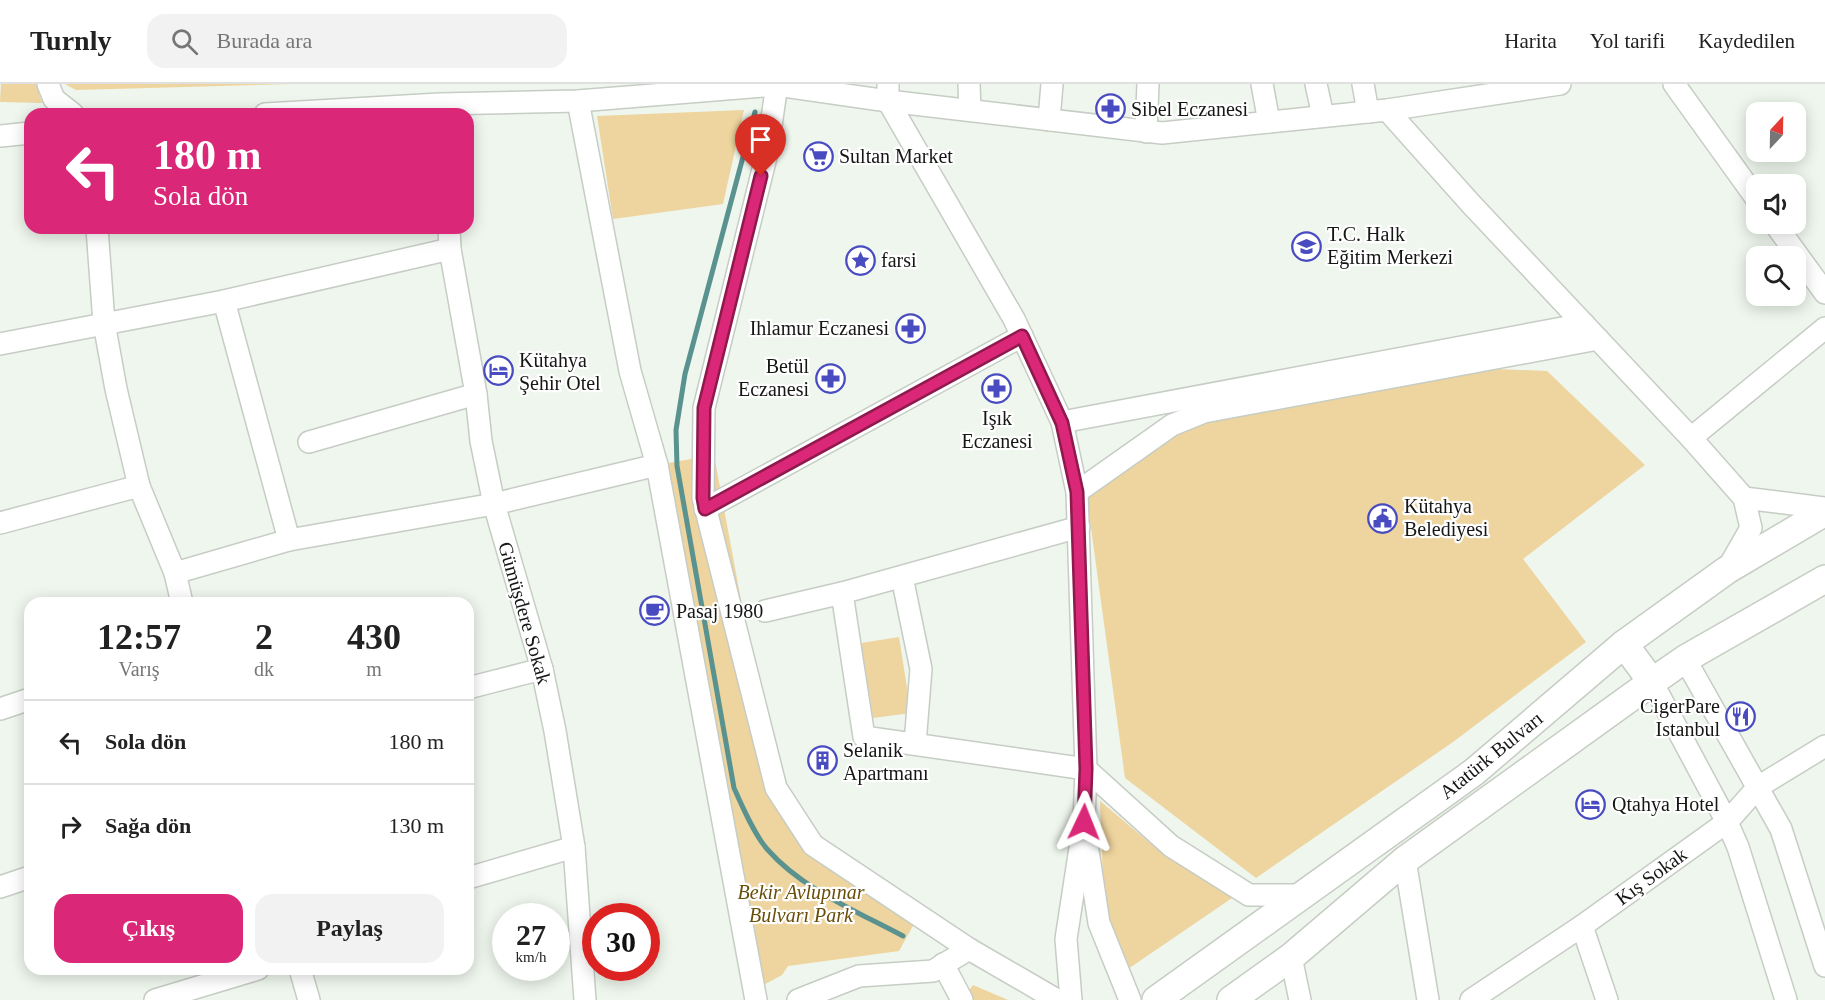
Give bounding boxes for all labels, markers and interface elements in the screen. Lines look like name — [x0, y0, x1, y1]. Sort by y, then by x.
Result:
search box — [147, 14, 567, 68]
text: Turnly — [30, 25, 111, 56]
icon: search — [168, 25, 201, 58]
text: Burada ara — [216, 28, 312, 53]
text: Harita — [1504, 29, 1557, 53]
text: Yol tarifi — [1590, 29, 1665, 53]
text: Kaydedilen — [1698, 29, 1795, 53]
pharmacy icon: Sibel Eczanesi — [1094, 93, 1126, 125]
place label: Sibel Eczanesi — [1131, 98, 1249, 120]
north arrow — [1746, 102, 1806, 162]
map controls — [1746, 102, 1806, 306]
pin — [735, 114, 786, 176]
icon: arrive — [744, 123, 777, 156]
icon: left — [54, 132, 132, 210]
text: 180 m — [153, 132, 262, 178]
supermarket icon: Sultan Market — [802, 140, 834, 172]
place label: Sultan Market — [839, 145, 953, 167]
button: sound — [1746, 174, 1806, 234]
text: Sola dön — [153, 181, 248, 211]
place label: T.C. Halk Eğitim Merkezi — [1327, 223, 1454, 269]
school or university icon: T.C. Halk Eğitim Merkezi — [1290, 230, 1322, 262]
place icon: farsi — [844, 244, 876, 276]
button: search — [1746, 246, 1806, 306]
place label: farsi — [881, 249, 917, 271]
pharmacy icon: Ihlamur Eczanesi — [894, 312, 926, 344]
place label: Ihlamur Eczanesi — [750, 317, 889, 339]
place label: Kütahya Şehir Otel — [519, 349, 601, 395]
hotel icon: Kütahya Şehir Otel — [482, 355, 514, 387]
place label: Betül Eczanesi — [738, 355, 809, 400]
pharmacy icon: Betül Eczanesi — [814, 362, 846, 394]
pharmacy icon: Işık Eczanesi — [981, 372, 1013, 404]
place label: Işık Eczanesi — [961, 407, 1033, 452]
place label: Kütahya Belediyesi — [1404, 495, 1489, 541]
public building icon: Kütahya Belediyesi — [1367, 502, 1399, 534]
street label: Gümüşdere Sokak — [493, 539, 556, 687]
cafe icon: Pasaj 1980 — [639, 595, 671, 627]
place label: Pasaj 1980 — [676, 600, 763, 623]
text: 12:57 — [97, 617, 181, 657]
text: 2 — [255, 617, 273, 657]
text: 430 — [347, 617, 401, 657]
text: Varış — [118, 658, 160, 680]
text: dk — [254, 658, 274, 680]
text: m — [366, 658, 382, 680]
place label: CigerPare Istanbul — [1640, 695, 1720, 740]
restaurant icon: CigerPare Istanbul — [1725, 701, 1757, 733]
street label: Atatürk Bulvarı — [1435, 707, 1547, 803]
icon: left — [54, 726, 87, 759]
text: Sola dön — [105, 729, 186, 754]
text: 180 m — [388, 729, 444, 754]
place label: Selanik Apartmanı — [843, 739, 929, 785]
building icon: Selanik Apartmanı — [806, 745, 838, 777]
hotel icon: Qtahya Hotel — [1575, 788, 1607, 820]
position arrow — [1052, 790, 1116, 854]
place label: Qtahya Hotel — [1612, 793, 1720, 816]
icon: right — [54, 810, 87, 843]
text: Sağa dön — [105, 813, 191, 838]
text: 130 m — [388, 813, 444, 838]
street label: Kış Sokak — [1611, 843, 1692, 910]
park label: Bekir Avlupınar Bulvarı Park — [738, 881, 865, 926]
button: Çıkış — [54, 894, 243, 963]
button: Paylaş — [255, 894, 444, 963]
speed limit sign: 30 — [582, 903, 660, 981]
text: 27 — [516, 918, 546, 951]
text: km/h — [516, 949, 546, 965]

